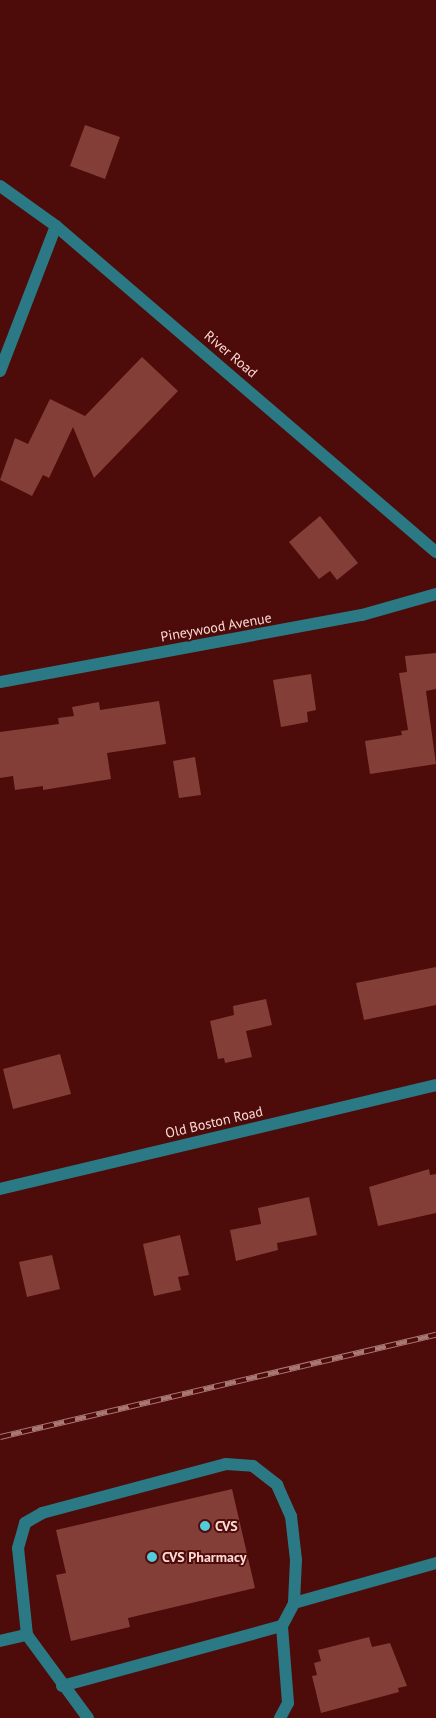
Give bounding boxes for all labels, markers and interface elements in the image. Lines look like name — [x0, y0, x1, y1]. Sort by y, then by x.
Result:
street label: River Road — [201, 327, 261, 381]
street label: Pineywood Avenue — [159, 609, 273, 645]
street label: Old Boston Road — [164, 1103, 264, 1141]
place label: CVS — [215, 1518, 238, 1534]
marker: CVS — [199, 1520, 211, 1532]
place label: CVS Pharmacy — [162, 1549, 247, 1565]
marker: CVS Pharmacy — [146, 1551, 158, 1563]

